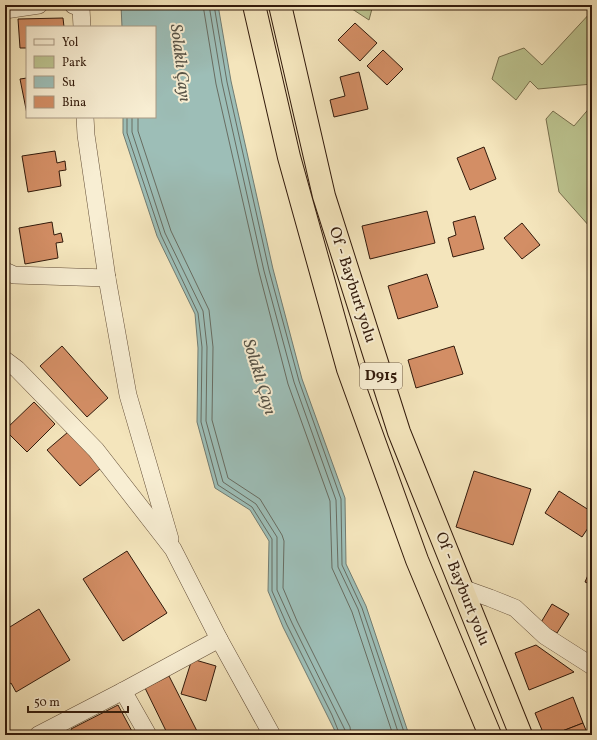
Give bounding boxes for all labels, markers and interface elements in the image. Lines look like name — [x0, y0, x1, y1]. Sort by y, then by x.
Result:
water label: Solaklı Çayı — [164, 23, 196, 103]
legend — [26, 26, 156, 118]
text: Yol — [62, 35, 79, 51]
text: Park — [62, 55, 87, 71]
text: Su — [62, 75, 76, 91]
text: Bina — [62, 95, 86, 111]
street label: Of - Bayburt yolu — [323, 224, 381, 346]
water label: Solaklı Çayı — [237, 336, 281, 418]
road number: D915 — [360, 363, 402, 389]
street label: Of - Bayburt yolu — [429, 529, 495, 649]
scale bar — [28, 688, 128, 714]
text: 50 m — [34, 695, 60, 711]

